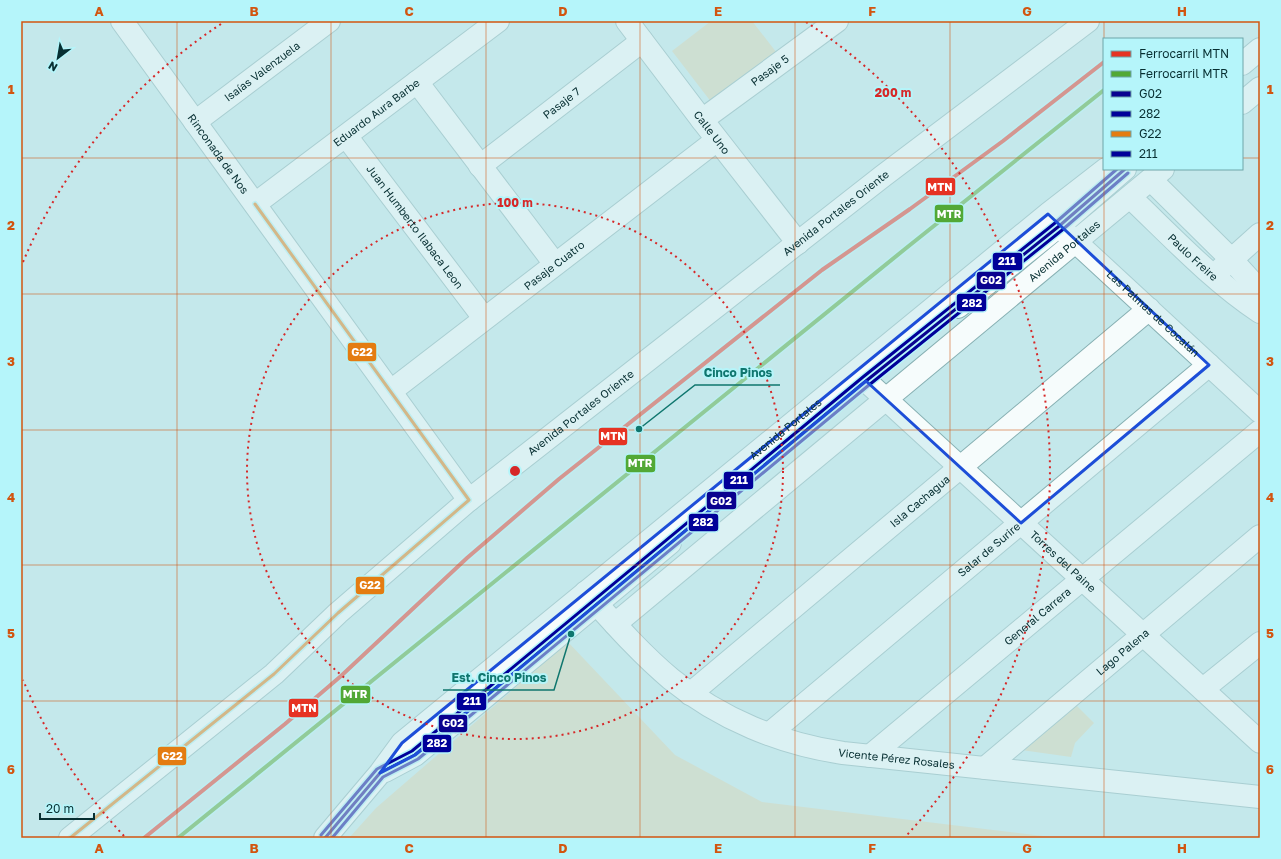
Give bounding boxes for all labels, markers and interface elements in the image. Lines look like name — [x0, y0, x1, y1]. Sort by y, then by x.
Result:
text: A — [94, 3, 104, 19]
text: B — [249, 3, 259, 19]
text: C — [404, 3, 414, 19]
text: D — [558, 3, 568, 19]
text: E — [714, 3, 722, 19]
text: F — [868, 3, 876, 19]
text: G — [1022, 3, 1032, 19]
text: H — [1177, 3, 1187, 19]
north arrow — [38, 38, 78, 78]
street label: Isaías Valenzuela — [221, 38, 302, 104]
legend — [1103, 38, 1243, 170]
text: Ferrocarril MTN — [1139, 46, 1229, 61]
street label: Pasaje 5 — [748, 52, 791, 88]
text: N — [46, 59, 60, 75]
text: Ferrocarril MTR — [1139, 66, 1228, 81]
street label: Eduardo Aura Barbe — [330, 76, 422, 149]
text: 1 — [8, 81, 15, 97]
text: 1 — [1267, 81, 1274, 97]
street label: Pasaje 7 — [540, 84, 582, 121]
text: 200 m — [875, 85, 911, 100]
text: G02 — [1139, 86, 1162, 101]
text: 282 — [1139, 106, 1160, 121]
street label: Calle Uno — [691, 108, 733, 157]
street label: Rinconada de Nos — [185, 111, 252, 196]
text: G22 — [1139, 126, 1161, 141]
text: 211 — [1139, 146, 1158, 161]
street label: Juan Humberto Ilabaca Leon — [364, 162, 466, 291]
street label: Avenida Portales Oriente — [780, 167, 891, 258]
line badge: MTN — [925, 177, 956, 196]
text: MTN — [927, 180, 953, 193]
text: 100 m — [497, 195, 533, 210]
line badge: MTR — [934, 204, 964, 223]
text: MTR — [937, 207, 962, 220]
text: 2 — [7, 217, 15, 233]
street label: Avenida Portales — [1026, 217, 1103, 284]
text: 2 — [1266, 217, 1274, 233]
street label: Paulo Freire — [1166, 230, 1221, 283]
street label: Pasaje Cuatro — [521, 237, 587, 292]
line badge: 211 — [992, 252, 1023, 271]
text: 211 — [998, 254, 1016, 267]
street label: Las Palmas de Cocalán — [1105, 267, 1203, 359]
line badge: G02 — [976, 271, 1006, 290]
text: G02 — [980, 273, 1002, 286]
line badge: 282 — [956, 293, 987, 312]
text: 282 — [962, 296, 983, 309]
line badge: G22 — [347, 342, 377, 362]
text: G22 — [351, 345, 373, 358]
text: 3 — [7, 353, 15, 369]
text: 3 — [1266, 353, 1274, 369]
callout: Cinco Pinos — [695, 361, 780, 385]
text: Cinco Pinos — [704, 365, 773, 380]
street label: Avenida Portales Oriente — [525, 367, 636, 458]
street label: Avenida Portales — [747, 395, 824, 462]
line badge: MTN — [598, 427, 628, 446]
text: MTN — [600, 429, 626, 442]
line badge: MTR — [625, 454, 656, 473]
text: MTR — [628, 456, 653, 469]
centre of rings — [508, 464, 522, 478]
line badge: 211 — [723, 471, 754, 490]
street label: Isla Cachagua — [887, 472, 952, 530]
text: 211 — [730, 473, 748, 486]
text: 4 — [7, 489, 15, 505]
text: 4 — [1266, 489, 1274, 505]
line badge: G02 — [706, 491, 737, 510]
text: G02 — [710, 494, 732, 507]
line badge: 282 — [688, 513, 719, 532]
text: 282 — [693, 515, 714, 528]
street label: Salar de Surire — [955, 519, 1022, 579]
street label: Torres del Paine — [1028, 528, 1099, 594]
line badge: G22 — [355, 576, 385, 595]
text: G22 — [359, 578, 381, 591]
street label: General Carrera — [1001, 584, 1073, 648]
text: 5 — [7, 625, 15, 641]
text: 5 — [1266, 625, 1274, 641]
street label: Lago Palena — [1093, 626, 1151, 677]
callout: Est. Cinco Pinos — [443, 666, 554, 690]
text: Est. Cinco Pinos — [452, 670, 547, 685]
line badge: MTR — [340, 685, 371, 704]
text: MTR — [343, 687, 368, 700]
line badge: 211 — [456, 692, 487, 711]
text: 211 — [463, 694, 481, 707]
line badge: MTN — [288, 698, 319, 718]
text: MTN — [291, 701, 317, 714]
line badge: G02 — [438, 714, 468, 733]
text: G02 — [442, 716, 464, 729]
line badge: 282 — [422, 734, 452, 753]
text: 282 — [427, 736, 448, 749]
street label: Vicente Pérez Rosales — [837, 745, 956, 771]
line badge: G22 — [157, 746, 187, 766]
text: G22 — [161, 749, 183, 762]
text: 6 — [7, 761, 15, 777]
text: 6 — [1266, 761, 1274, 777]
scale bar — [40, 795, 94, 821]
text: 20 m — [46, 801, 74, 816]
text: A — [94, 840, 104, 856]
text: B — [249, 840, 259, 856]
text: C — [404, 840, 414, 856]
text: D — [558, 840, 568, 856]
text: E — [714, 840, 722, 856]
text: F — [868, 840, 876, 856]
text: G — [1022, 840, 1032, 856]
text: H — [1177, 840, 1187, 856]

